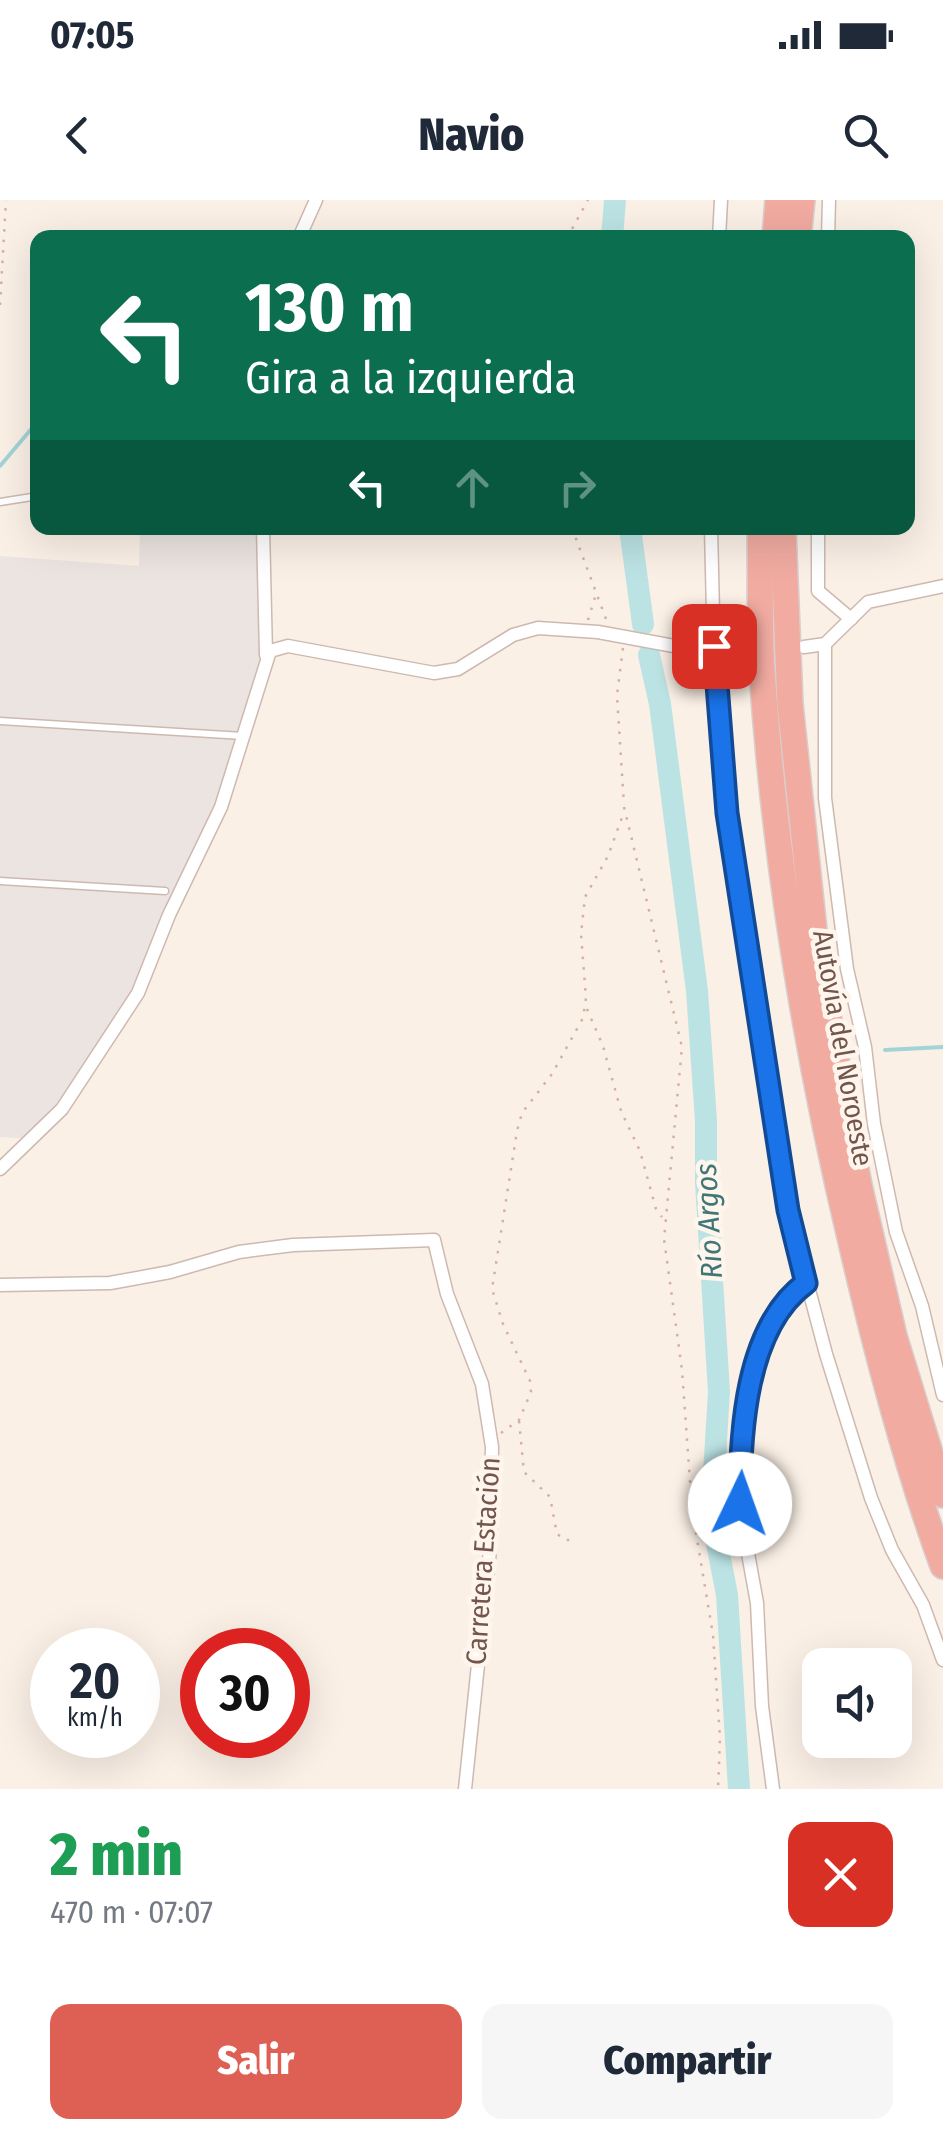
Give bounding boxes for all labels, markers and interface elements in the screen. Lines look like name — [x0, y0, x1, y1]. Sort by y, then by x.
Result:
text: 07:05 — [50, 12, 134, 58]
icon: back — [50, 108, 105, 163]
text: Navio — [419, 108, 524, 162]
icon: search — [838, 108, 893, 163]
text: 130 m — [245, 266, 414, 350]
icon: left — [80, 270, 210, 400]
text: Gira a la izquierda — [245, 351, 577, 405]
icon: left — [340, 460, 395, 515]
icon: ahead — [445, 460, 500, 515]
icon: right — [550, 460, 605, 515]
pin — [672, 604, 757, 689]
icon: arrive — [687, 619, 742, 674]
street label: Autovía del Noroeste — [806, 927, 880, 1169]
water label: Río Argos — [688, 1162, 730, 1280]
position arrow — [688, 1452, 792, 1556]
street label: Carretera Estación — [459, 1456, 507, 1666]
speed limit sign: 30 — [180, 1628, 310, 1758]
map controls — [802, 1648, 912, 1758]
button: sound — [802, 1648, 912, 1758]
text: 20 — [70, 1651, 120, 1711]
text: km/h — [67, 1703, 123, 1733]
text: 2 min — [50, 1819, 183, 1891]
button: close — [788, 1822, 893, 1927]
text: 470 m · 07:07 — [50, 1893, 213, 1931]
button: Salir — [50, 2004, 462, 2119]
button: Compartir — [482, 2004, 893, 2119]

